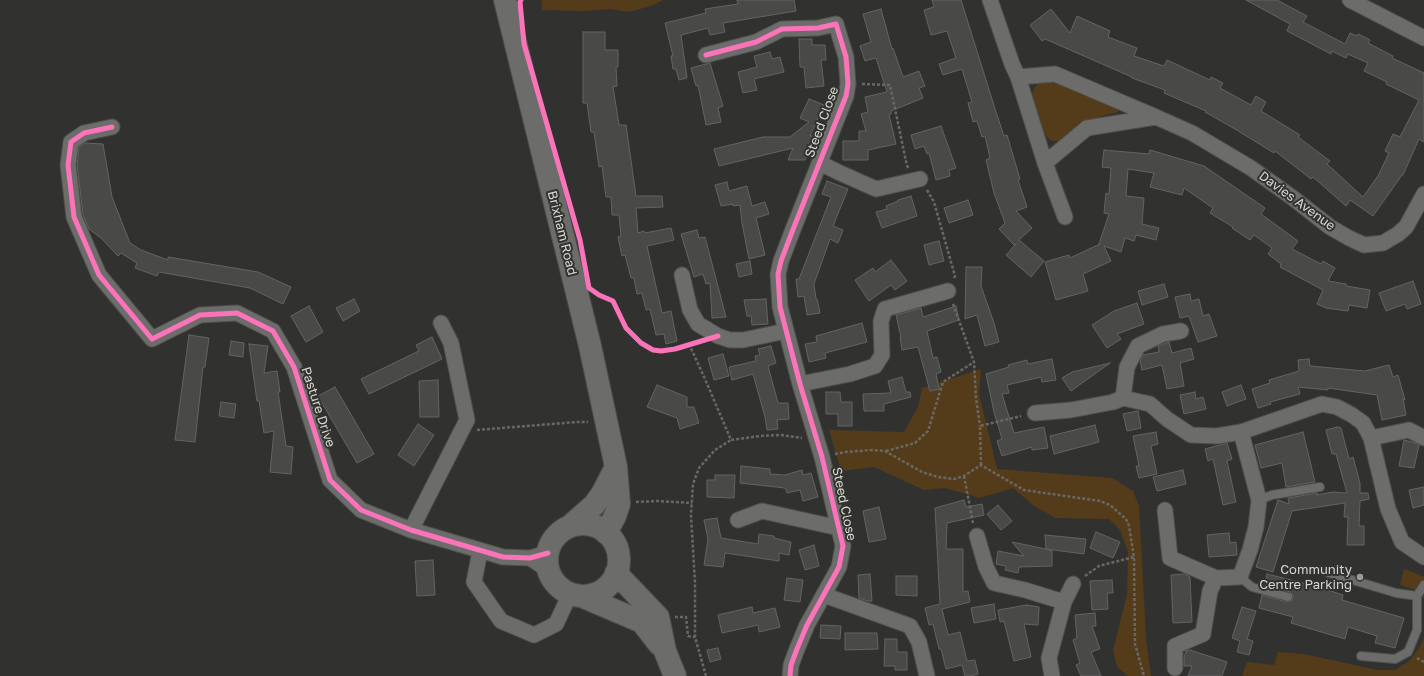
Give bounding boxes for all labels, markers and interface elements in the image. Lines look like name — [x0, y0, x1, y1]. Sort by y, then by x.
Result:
street label: Steed Close — [802, 84, 842, 160]
street label: Davies Avenue — [1256, 168, 1338, 234]
street label: Brixham Road — [544, 189, 580, 277]
street label: Pasture Drive — [298, 365, 338, 449]
street label: Steed Close — [829, 466, 859, 542]
place label: Community Centre Parking — [1259, 562, 1352, 593]
marker: Community Centre Parking — [1355, 572, 1365, 582]

